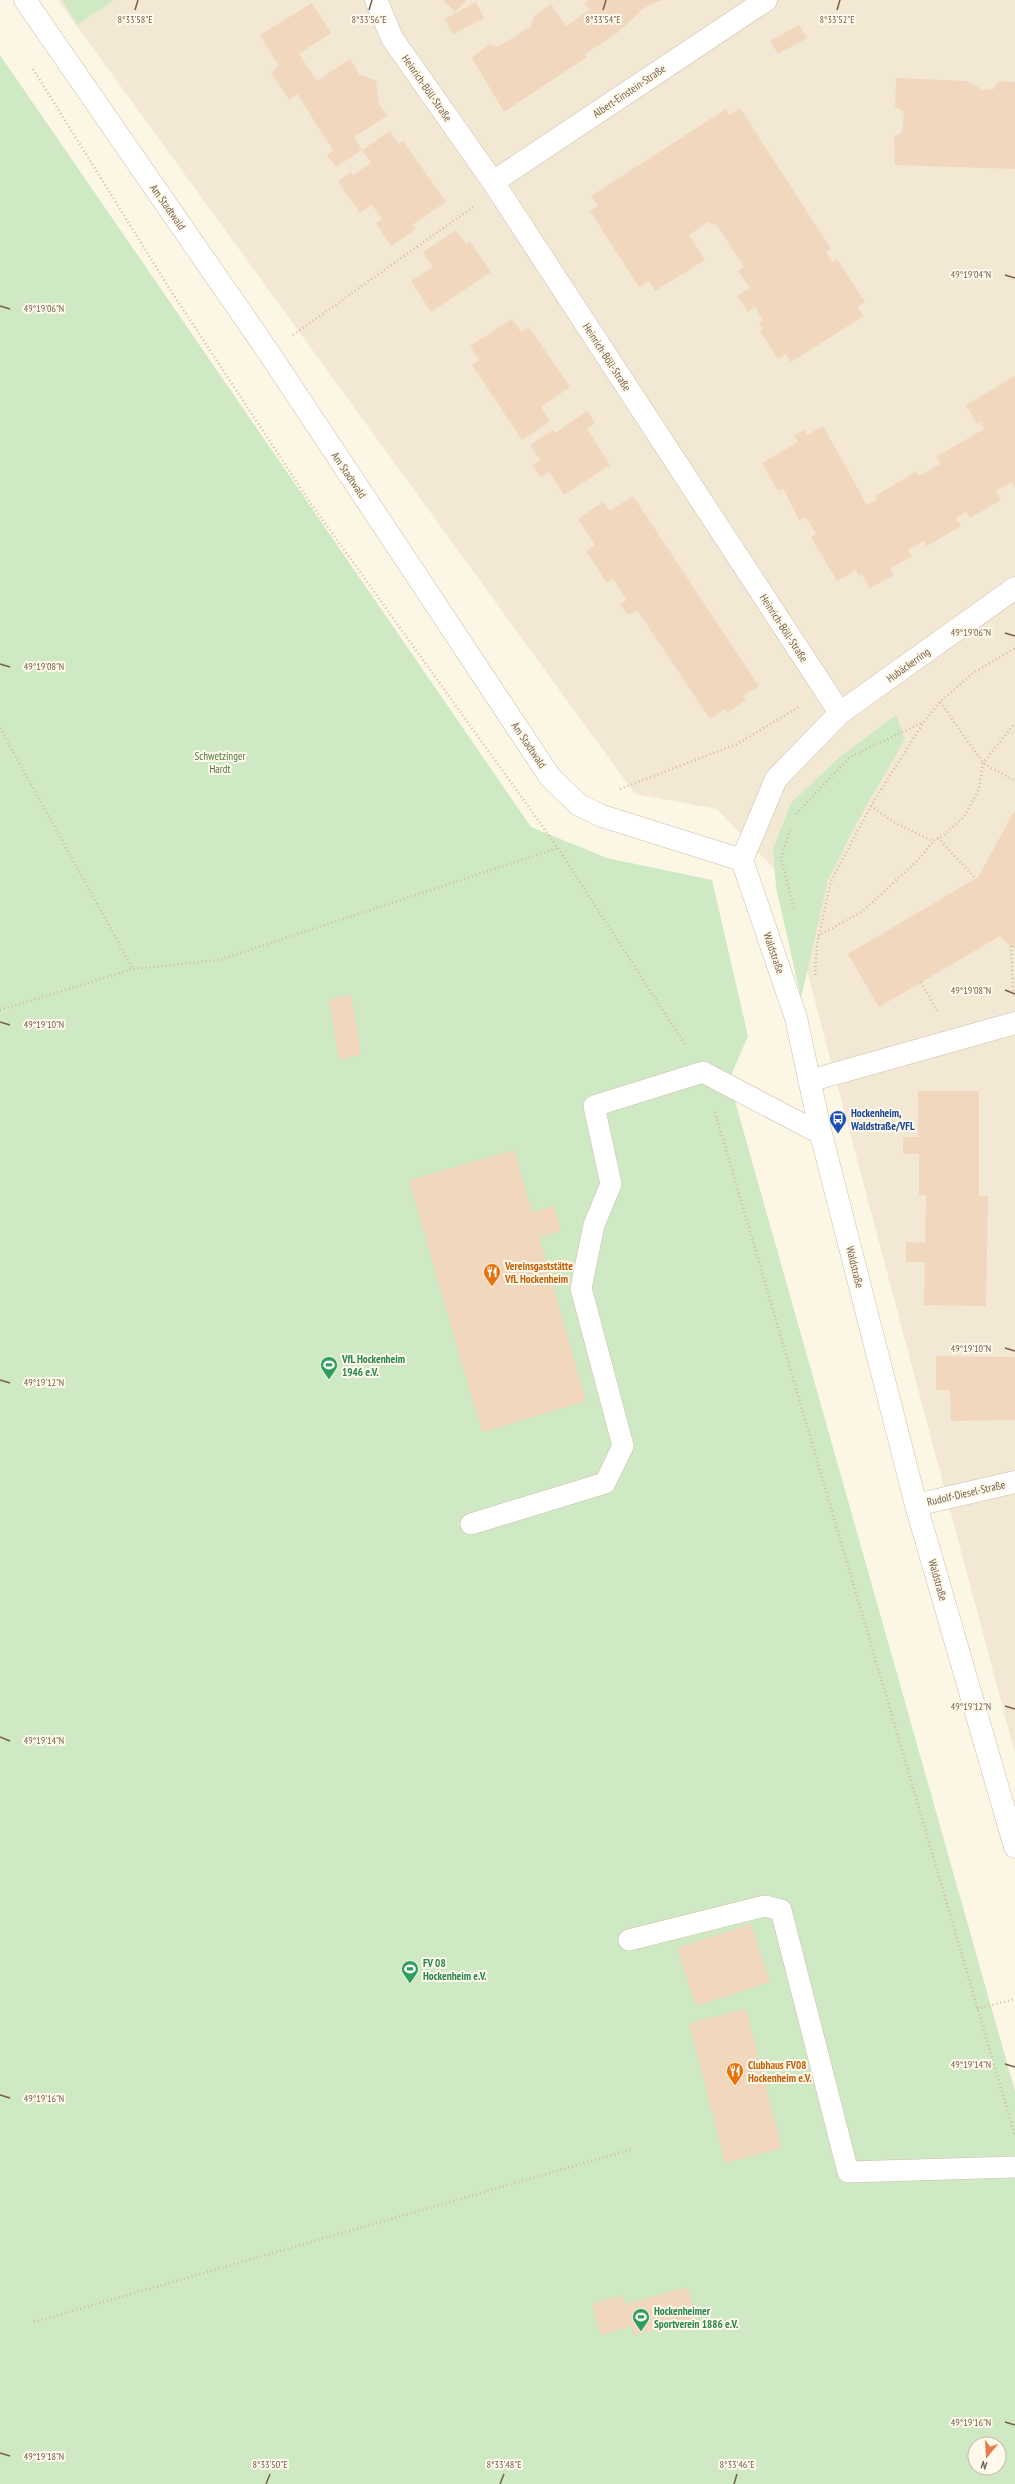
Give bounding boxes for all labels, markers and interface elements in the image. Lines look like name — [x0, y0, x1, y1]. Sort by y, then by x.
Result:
text: 8°33'58"E — [118, 13, 152, 26]
text: 8°33'56"E — [352, 13, 386, 26]
text: 8°33'54"E — [586, 13, 620, 26]
text: 8°33'52"E — [820, 13, 854, 26]
street label: Heinrich-Böll-Straße — [399, 52, 455, 124]
street label: Albert-Einstein-Straße — [590, 61, 668, 121]
street label: Am Stadtwald — [147, 181, 189, 233]
text: 49°19'04"N — [951, 268, 991, 281]
text: 49°19'06"N — [24, 302, 64, 315]
street label: Heinrich-Böll-Straße — [580, 320, 634, 394]
street label: Am Stadtwald — [328, 449, 370, 501]
street label: Heinrich-Böll-Straße — [757, 591, 811, 665]
text: 49°19'06"N — [951, 626, 991, 639]
street label: Hubäckerring — [883, 644, 933, 685]
text: 49°19'08"N — [24, 660, 64, 673]
street label: Am Stadtwald — [508, 719, 550, 771]
park label: Schwetzinger Hardt — [195, 749, 245, 776]
street label: Waldstraße — [760, 930, 788, 976]
text: 49°19'08"N — [951, 984, 991, 997]
text: 49°19'10"N — [24, 1018, 64, 1031]
place label: Hockenheim, Waldstraße/VFL — [850, 1106, 915, 1133]
bus stop icon: Hockenheim, Waldstraße/VFL — [828, 1109, 848, 1134]
street label: Waldstraße — [843, 1245, 867, 1290]
place label: Vereinsgaststätte VfL Hockenheim — [504, 1259, 573, 1286]
restaurant icon: Vereinsgaststätte VfL Hockenheim — [482, 1262, 502, 1287]
text: 49°19'10"N — [951, 1342, 991, 1355]
place label: VfL Hockenheim 1946 e.V. — [341, 1352, 405, 1379]
sports icon: VfL Hockenheim 1946 e.V. — [319, 1355, 339, 1380]
text: 49°19'12"N — [24, 1376, 64, 1389]
street label: Rudolf-Diesel-Straße — [925, 1477, 1007, 1509]
street label: Waldstraße — [925, 1557, 951, 1603]
text: 49°19'12"N — [951, 1700, 991, 1713]
text: 49°19'14"N — [24, 1734, 64, 1747]
place label: FV 08 Hockenheim e.V. — [423, 1956, 487, 1983]
sports icon: FV 08 Hockenheim e.V. — [400, 1959, 420, 1984]
place label: Clubhaus FV08 Hockenheim e.V. — [748, 2058, 812, 2085]
text: 49°19'14"N — [951, 2058, 991, 2071]
restaurant icon: Clubhaus FV08 Hockenheim e.V. — [725, 2061, 745, 2086]
text: 49°19'16"N — [24, 2092, 64, 2105]
place label: Hockenheimer Sportverein 1886 e.V. — [654, 2304, 738, 2331]
sports icon: Hockenheimer Sportverein 1886 e.V. — [631, 2307, 651, 2332]
text: 49°19'16"N — [951, 2416, 991, 2429]
north arrow — [967, 2436, 1007, 2476]
text: 49°19'18"N — [24, 2450, 64, 2463]
text: 8°33'50"E — [253, 2458, 287, 2471]
text: 8°33'48"E — [487, 2458, 521, 2471]
text: 8°33'46"E — [720, 2458, 754, 2471]
text: N — [979, 2458, 989, 2473]

